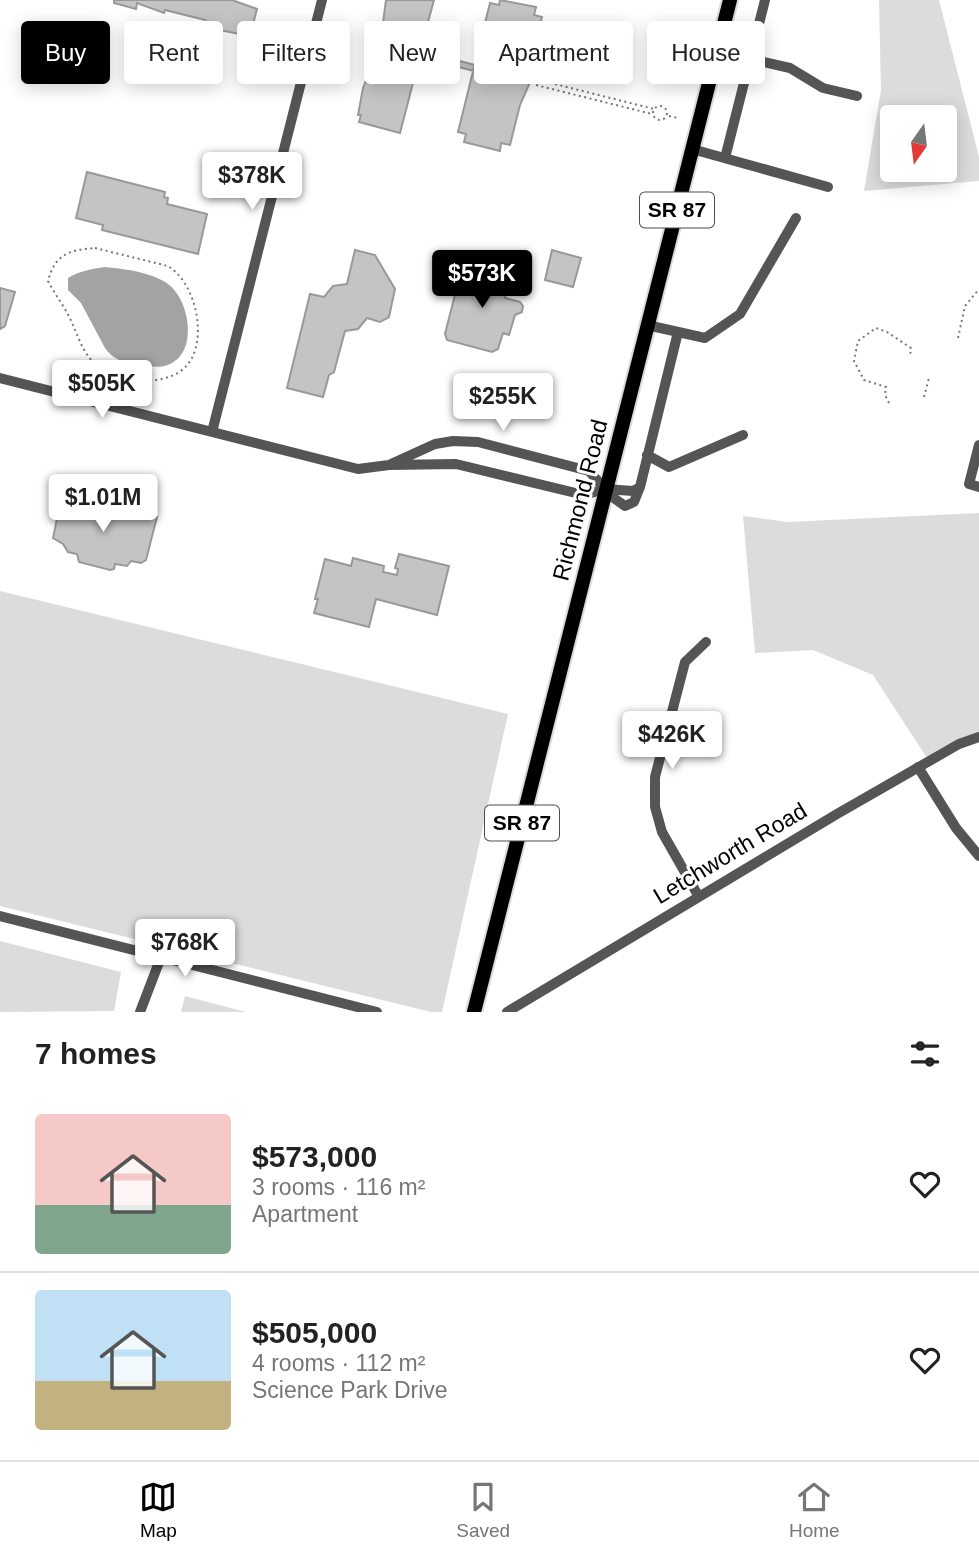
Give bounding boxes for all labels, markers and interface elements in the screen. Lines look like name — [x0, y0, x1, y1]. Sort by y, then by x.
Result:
chip: Buy — [21, 21, 110, 84]
chip: Rent — [124, 21, 223, 84]
chip: Filters — [237, 21, 350, 84]
chip: New — [364, 21, 460, 84]
chip: Apartment — [474, 21, 633, 84]
chip: House — [647, 21, 765, 84]
north arrow — [880, 105, 957, 182]
map controls — [880, 105, 957, 182]
pin: $378K — [203, 152, 301, 212]
text: $378K — [218, 162, 286, 188]
road number: SR 87 — [640, 192, 714, 228]
pin: $573K — [433, 250, 531, 310]
text: $573K — [448, 260, 516, 286]
pin: $505K — [53, 360, 151, 420]
text: $505K — [68, 370, 136, 396]
pin: $255K — [454, 374, 552, 433]
text: $255K — [469, 383, 537, 409]
street label: Richmond Road — [547, 417, 613, 583]
pin: $1.01M — [46, 475, 160, 534]
text: $1.01M — [65, 484, 141, 510]
pin: $426K — [623, 712, 721, 771]
text: $426K — [638, 721, 706, 747]
street label: Letchworth Road — [649, 797, 811, 909]
road number: SR 87 — [485, 806, 559, 840]
pin: $768K — [136, 920, 234, 979]
text: $768K — [151, 929, 219, 955]
icon: filters — [906, 1035, 944, 1073]
text: 7 homes — [35, 1037, 157, 1070]
text: $573,000 — [252, 1140, 377, 1173]
icon: home — [91, 1142, 175, 1226]
icon: heart — [906, 1165, 944, 1203]
text: 3 rooms · 116 m² — [252, 1174, 425, 1200]
text: Apartment — [252, 1201, 358, 1227]
text: $505,000 — [252, 1316, 377, 1349]
icon: home — [91, 1318, 175, 1402]
icon: heart — [906, 1341, 944, 1379]
text: 4 rooms · 112 m² — [252, 1350, 425, 1376]
text: Science Park Drive — [252, 1377, 448, 1403]
tab: Map — [139, 1478, 177, 1542]
tab: Saved — [456, 1478, 510, 1542]
tab: Home — [789, 1478, 840, 1542]

